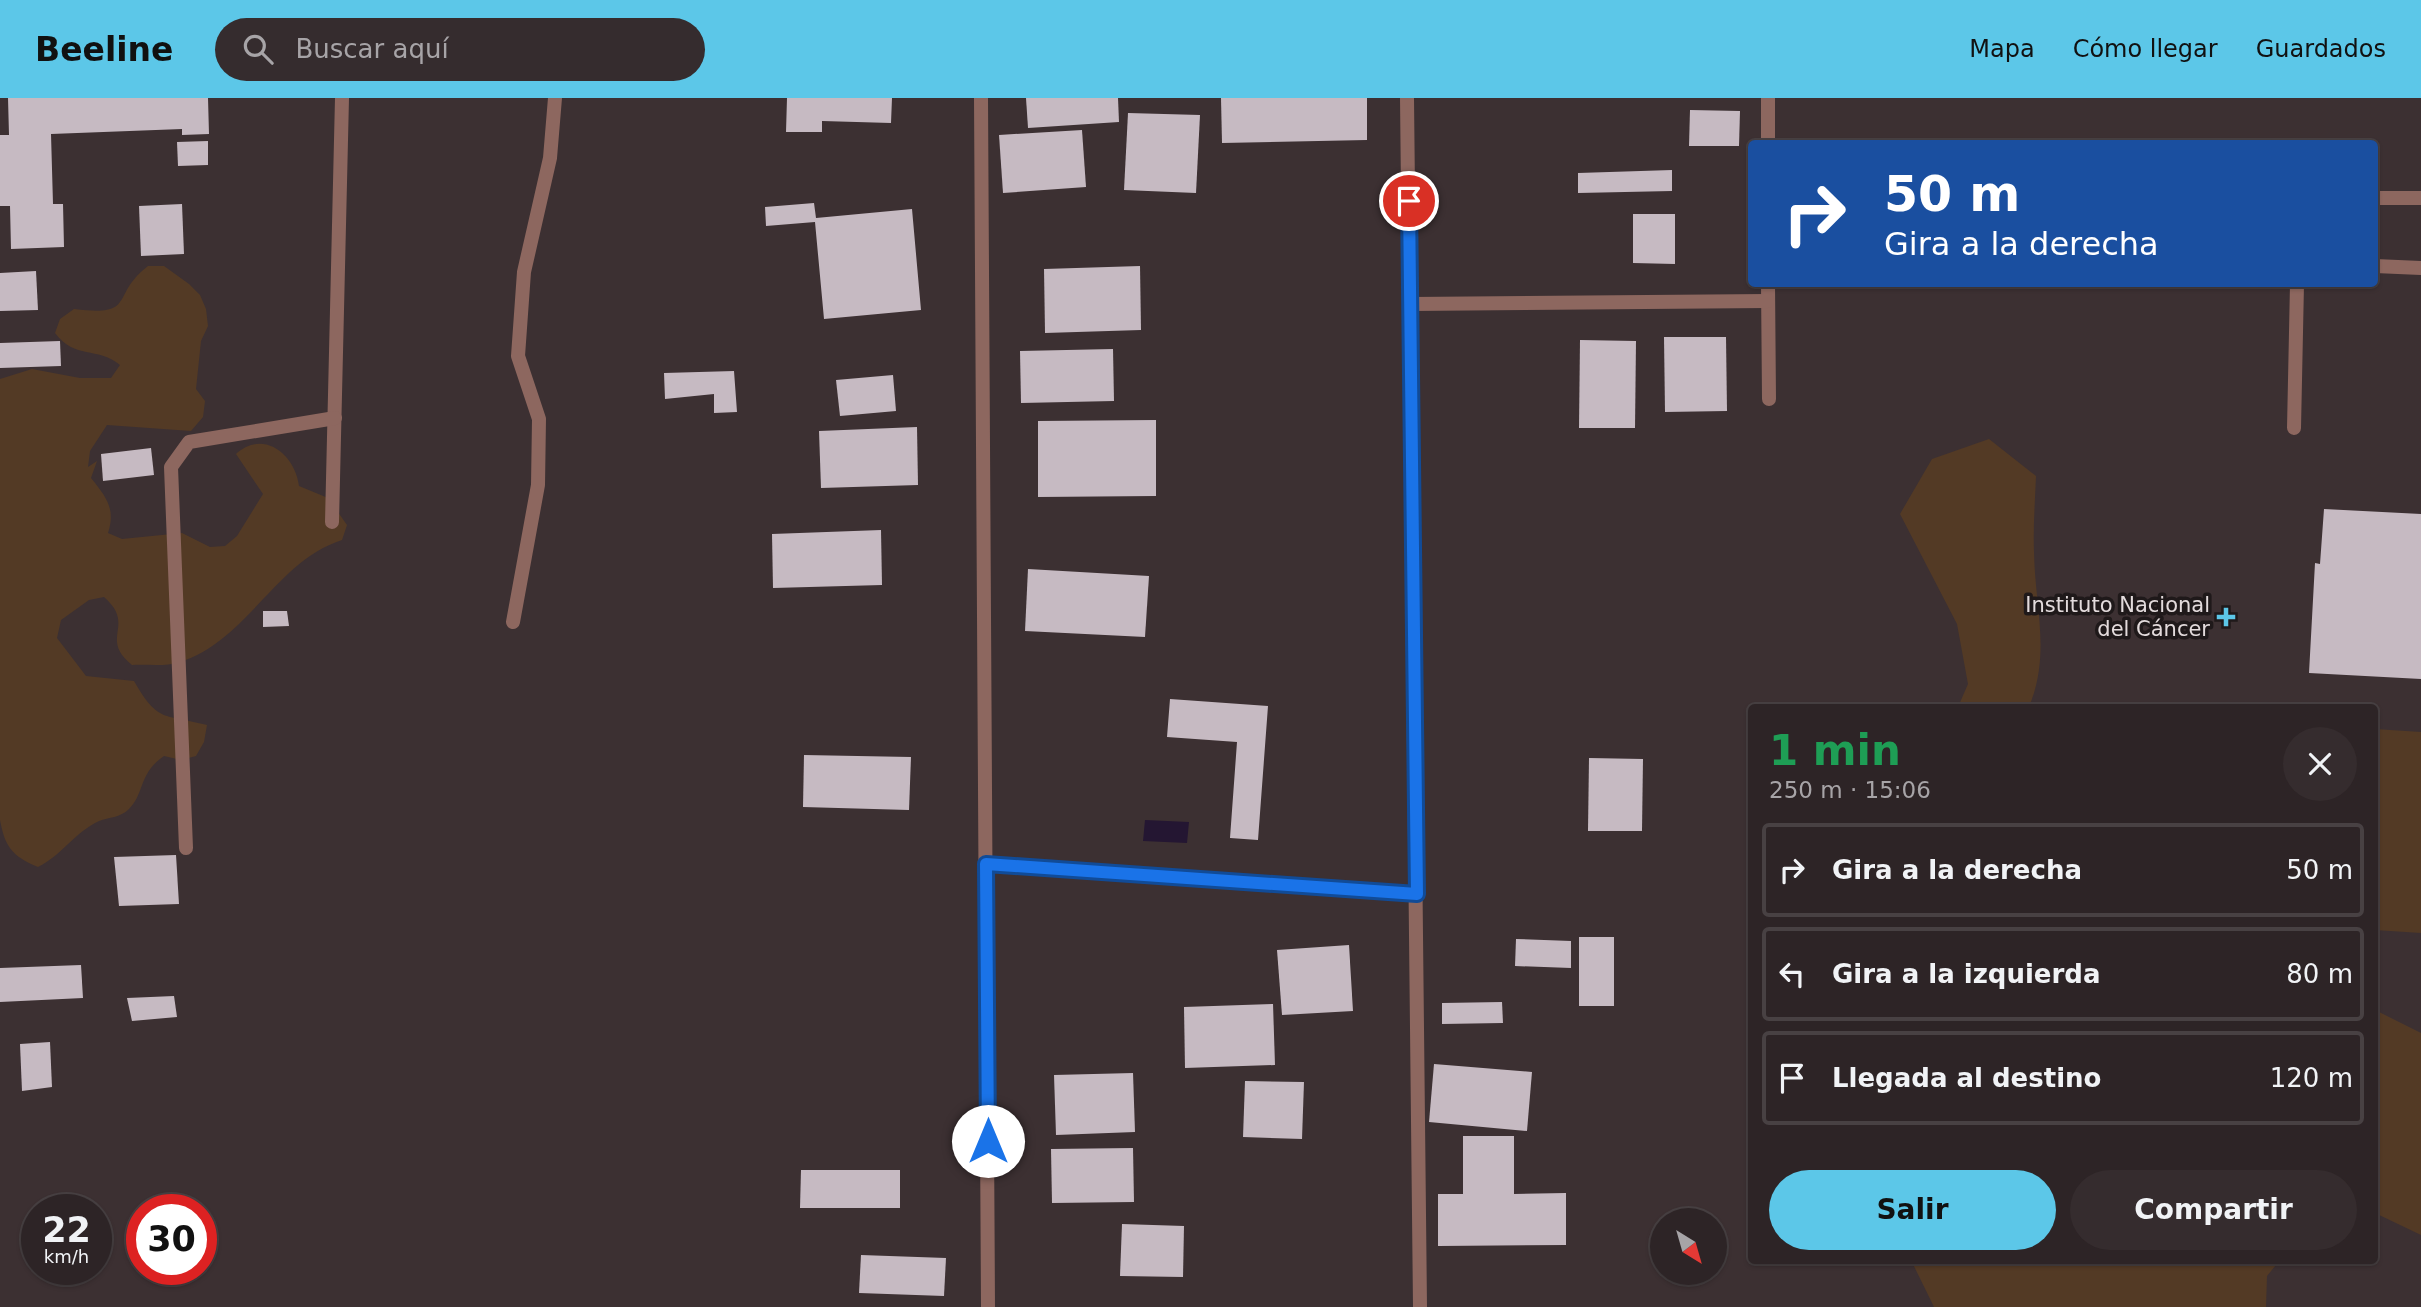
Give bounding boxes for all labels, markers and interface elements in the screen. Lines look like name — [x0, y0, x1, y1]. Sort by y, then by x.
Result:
search box — [215, 18, 705, 81]
text: Beeline — [35, 30, 173, 69]
icon: search — [239, 30, 277, 68]
text: Buscar aquí — [295, 34, 449, 64]
text: Mapa — [1969, 35, 2035, 63]
text: Cómo llegar — [2073, 35, 2218, 63]
text: Guardados — [2256, 35, 2386, 63]
text: 50 m — [1884, 166, 2020, 223]
icon: right — [1769, 168, 1860, 259]
pin — [1379, 171, 1439, 231]
icon: arrive — [1390, 182, 1428, 220]
text: Gira a la derecha — [1884, 225, 2159, 263]
place label: Instituto Nacional del Cáncer — [2025, 593, 2210, 641]
marker: Instituto Nacional del Cáncer — [2216, 607, 2236, 627]
text: 1 min — [1769, 726, 1901, 775]
button: close — [2283, 727, 2357, 801]
text: 250 m · 15:06 — [1769, 777, 1931, 803]
icon: right — [1773, 851, 1811, 889]
text: Gira a la derecha — [1832, 855, 2082, 885]
text: 50 m — [2286, 855, 2353, 885]
icon: left — [1773, 955, 1811, 993]
text: Gira a la izquierda — [1832, 959, 2100, 989]
text: 80 m — [2286, 959, 2353, 989]
icon: arrive — [1773, 1059, 1811, 1097]
text: Llegada al destino — [1832, 1063, 2101, 1093]
text: 120 m — [2270, 1063, 2353, 1093]
position arrow — [951, 1104, 1025, 1178]
button: Salir — [1769, 1170, 2056, 1250]
button: Compartir — [2070, 1170, 2357, 1250]
speed limit sign: 30 — [126, 1194, 217, 1285]
north arrow — [1650, 1208, 1727, 1284]
map controls — [1650, 1208, 1727, 1285]
text: 22 — [42, 1210, 91, 1250]
text: km/h — [44, 1246, 89, 1267]

